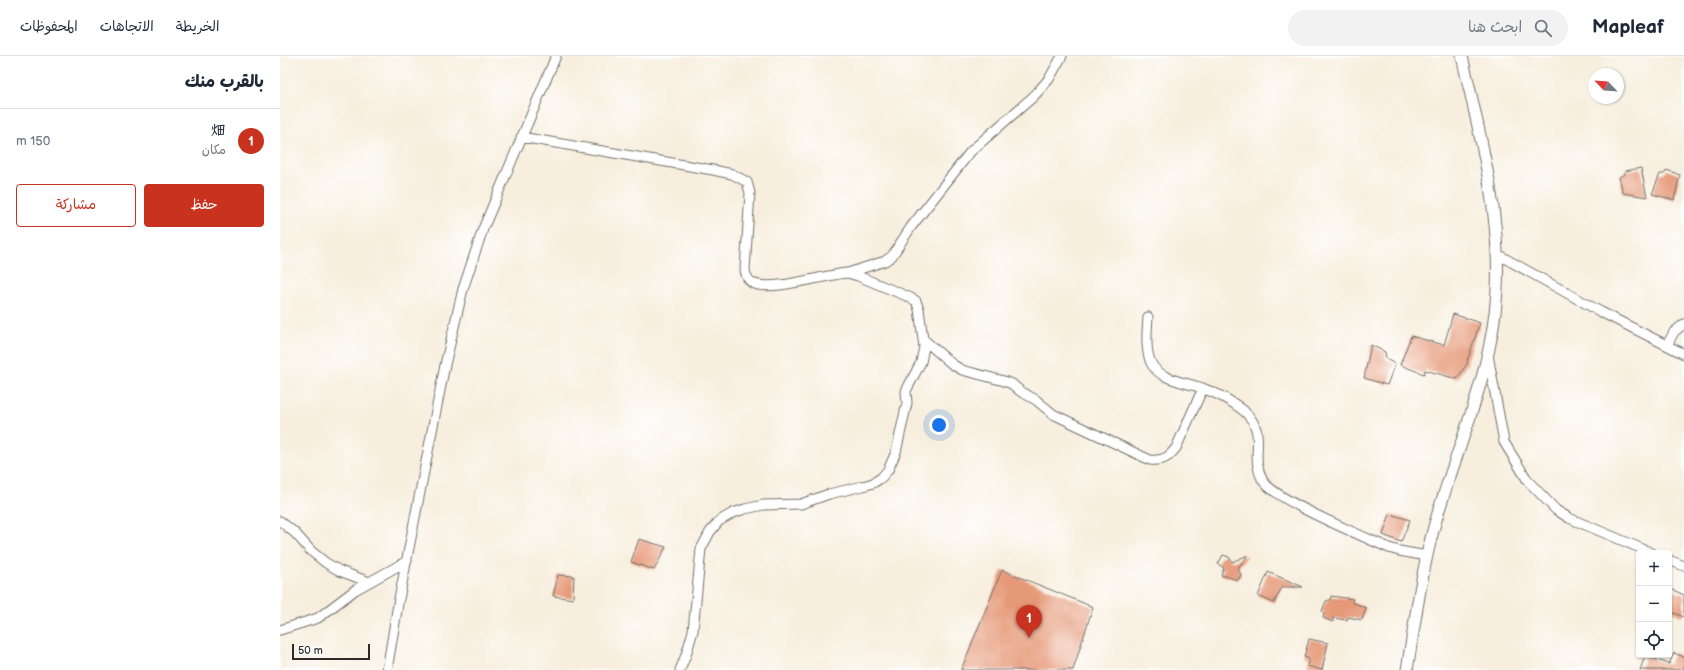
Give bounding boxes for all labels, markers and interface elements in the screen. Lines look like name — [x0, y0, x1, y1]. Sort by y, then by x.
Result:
search box — [1288, 10, 1568, 46]
text: Mapleaf — [1592, 16, 1664, 39]
icon: search — [1532, 17, 1554, 39]
text: المحفوظات — [20, 18, 78, 35]
text: الاتجاهات — [100, 18, 154, 35]
text: الخريطة — [176, 18, 219, 35]
text: ابحث هنا — [1468, 18, 1522, 37]
north arrow — [1588, 68, 1624, 104]
text: بالقرب منك — [185, 72, 264, 92]
text: 畑 — [211, 121, 226, 140]
text: 150 m — [16, 133, 50, 149]
text: 1 — [248, 133, 254, 149]
text: مكان — [202, 142, 226, 158]
button: مشاركة — [16, 184, 136, 227]
button: حفظ — [144, 184, 264, 227]
your location — [929, 415, 949, 435]
map controls — [1636, 550, 1672, 658]
button: + — [1636, 550, 1672, 586]
button: − — [1636, 586, 1672, 622]
pin: 1 — [1016, 605, 1042, 638]
button: locate — [1636, 622, 1672, 658]
scale bar — [292, 642, 370, 661]
text: 50 m — [298, 644, 323, 657]

